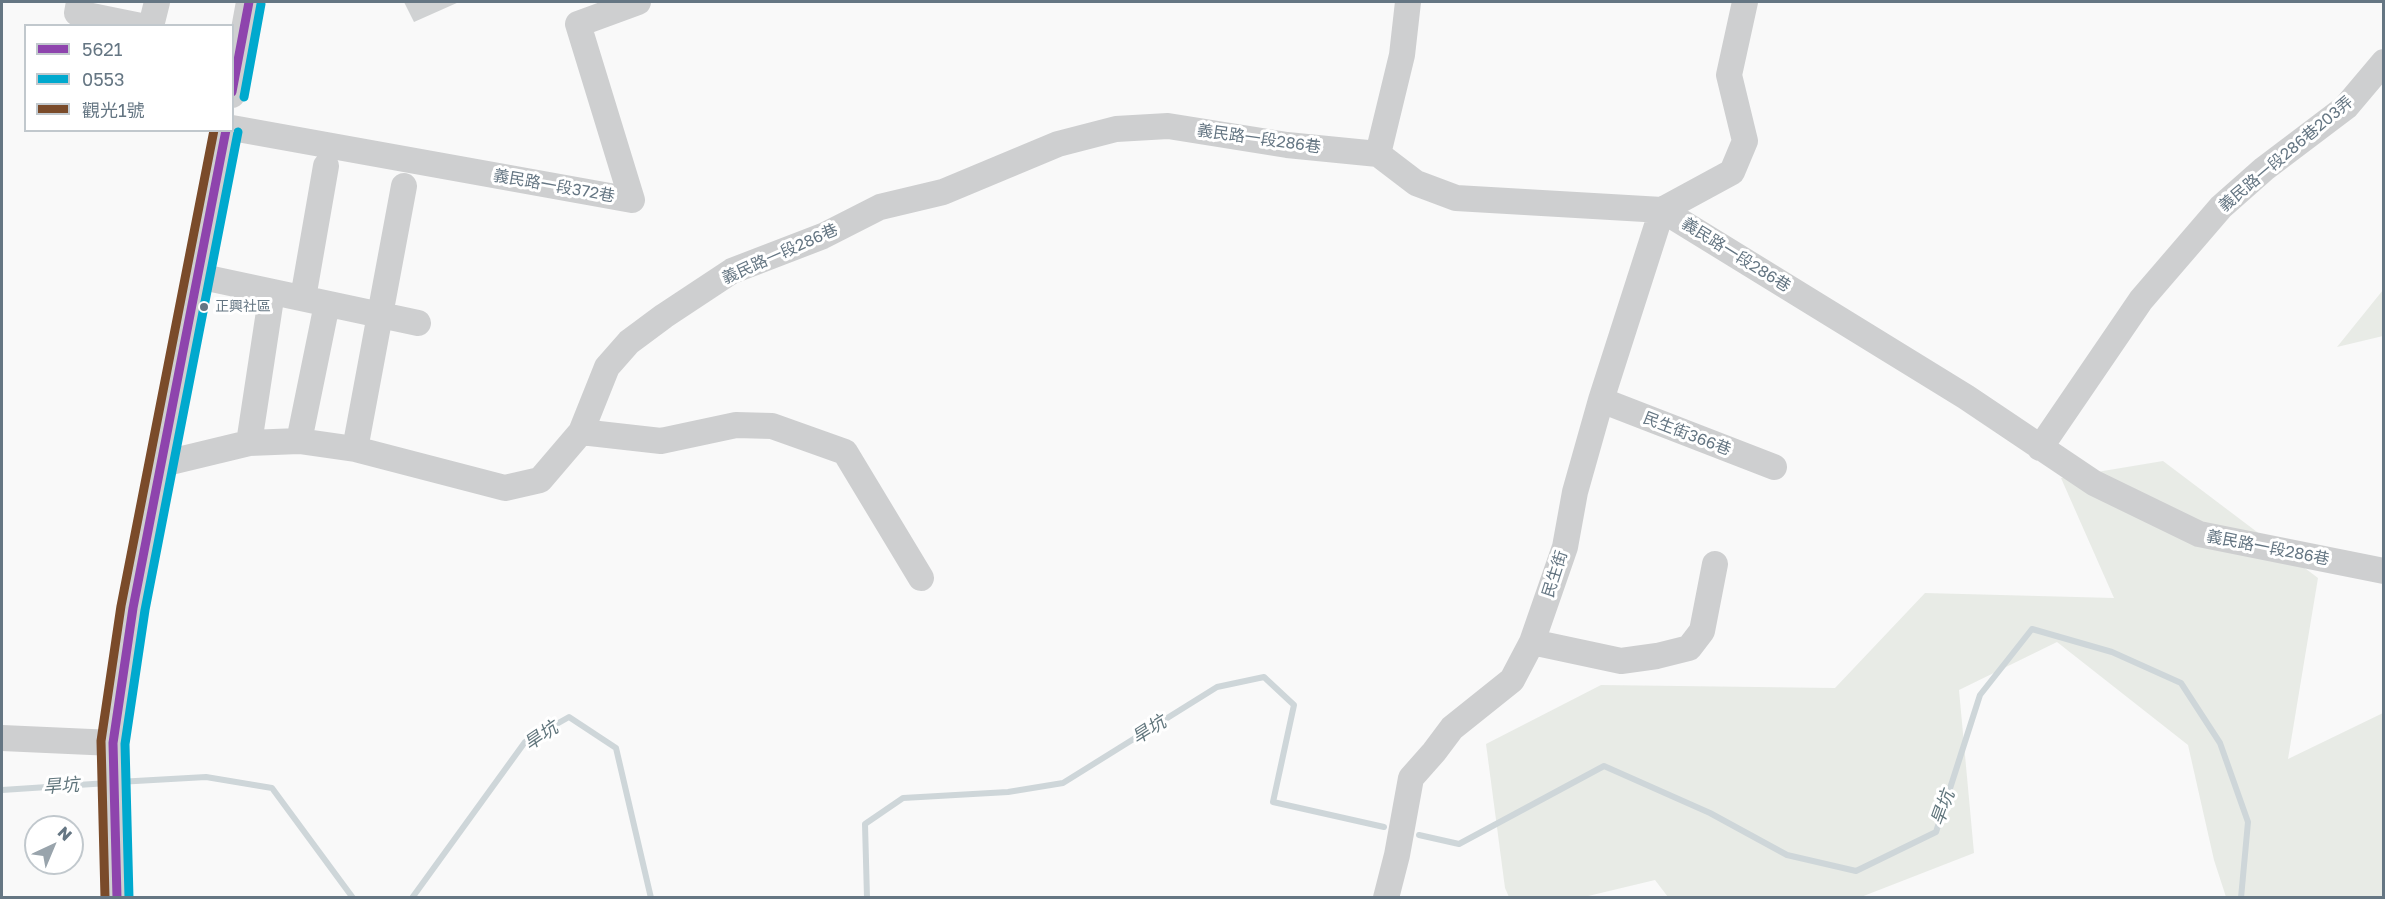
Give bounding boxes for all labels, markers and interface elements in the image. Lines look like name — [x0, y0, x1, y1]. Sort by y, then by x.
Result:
legend — [24, 24, 234, 132]
text: 5621 — [82, 38, 123, 60]
text: 0553 — [82, 68, 125, 90]
street label: 義民路一段286巷203弄 — [2215, 92, 2357, 216]
text: 觀光1號 — [82, 99, 145, 121]
street label: 義民路一段286巷 — [1196, 121, 1322, 157]
street label: 義民路一段372巷 — [492, 166, 616, 206]
street label: 義民路一段286巷 — [1678, 214, 1794, 296]
street label: 義民路一段286巷 — [719, 220, 841, 288]
place label: 正興社區 — [215, 299, 271, 315]
marker: 正興社區 — [198, 301, 210, 313]
street label: 民生街366巷 — [1640, 408, 1734, 460]
street label: 義民路一段286巷 — [2205, 527, 2331, 569]
street label: 民生街 — [1538, 548, 1572, 600]
water label: 旱坑 — [1128, 711, 1170, 749]
water label: 旱坑 — [520, 717, 562, 755]
water label: 旱坑 — [42, 774, 80, 798]
water label: 旱坑 — [1927, 787, 1959, 829]
north arrow — [24, 815, 84, 875]
text: N — [54, 822, 76, 845]

